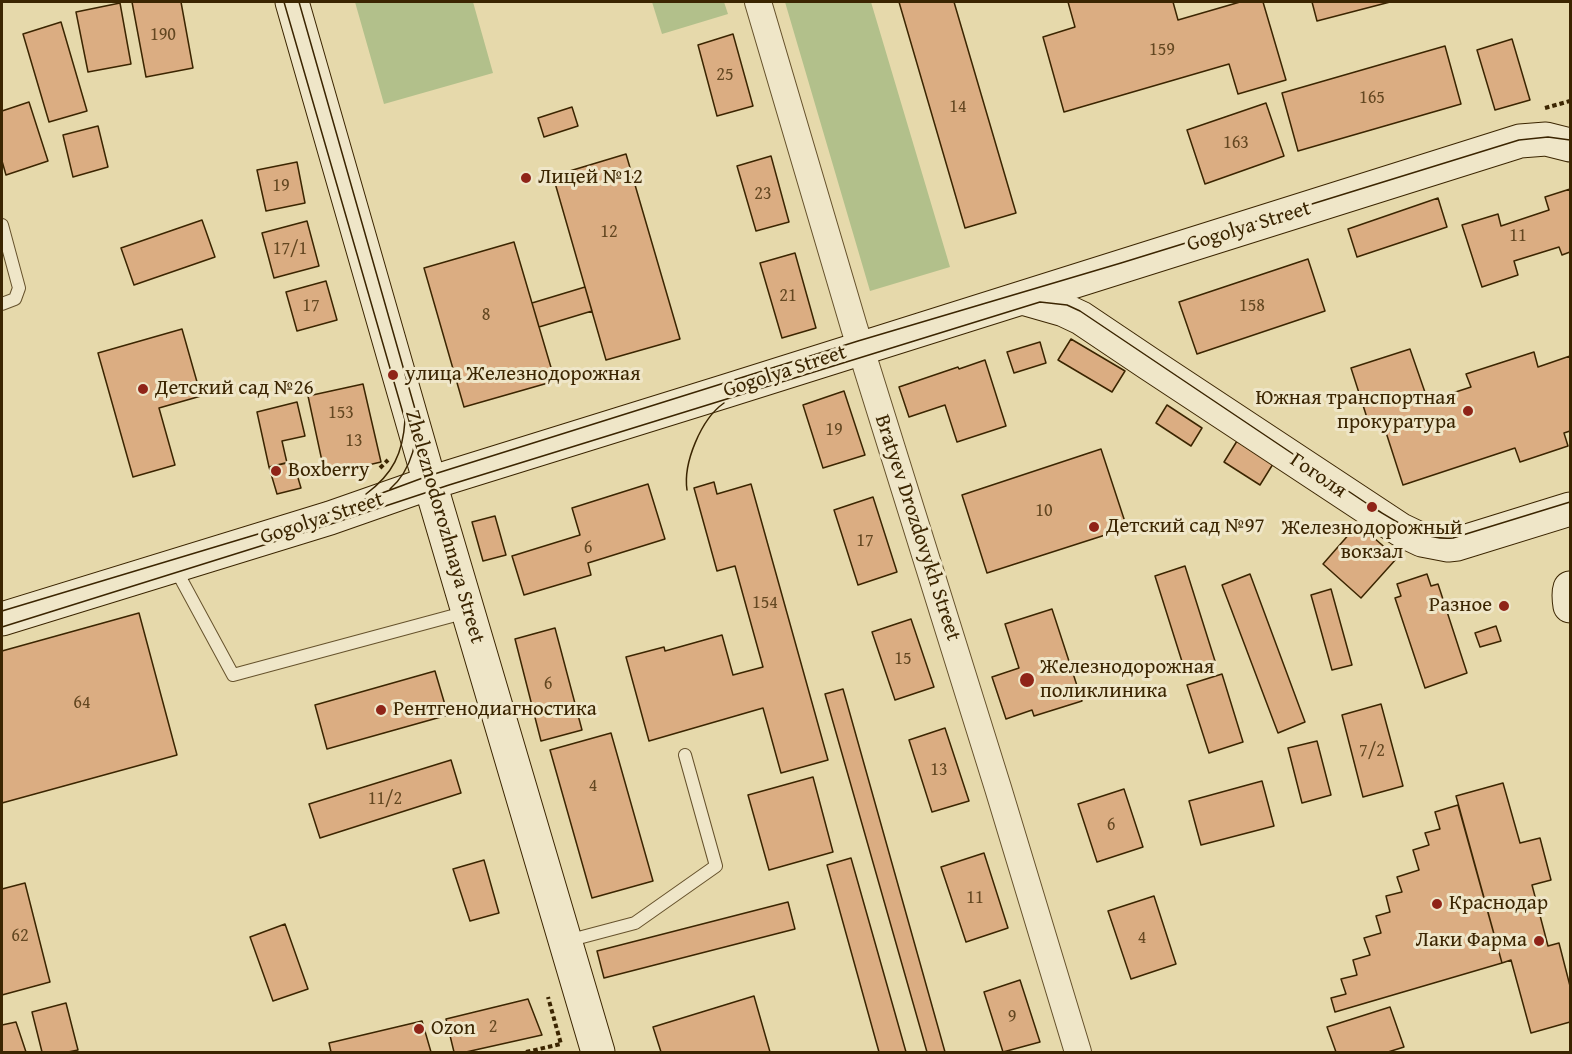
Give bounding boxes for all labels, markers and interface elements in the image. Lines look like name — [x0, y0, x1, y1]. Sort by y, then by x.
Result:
house number: 190 — [150, 24, 176, 46]
house number: 159 — [1149, 39, 1175, 61]
house number: 25 — [716, 64, 734, 86]
house number: 165 — [1359, 87, 1385, 109]
house number: 14 — [949, 96, 967, 118]
house number: 163 — [1223, 132, 1249, 154]
place label: Лицей №12 — [538, 165, 643, 191]
marker: Лицей №12 — [519, 171, 533, 185]
house number: 19 — [272, 175, 290, 197]
house number: 23 — [754, 183, 772, 205]
street label: Gogolya Street — [1184, 196, 1314, 258]
house number: 12 — [600, 221, 618, 243]
house number: 11 — [1509, 225, 1527, 247]
house number: 17/1 — [273, 238, 307, 260]
house number: 21 — [779, 285, 797, 307]
house number: 17 — [302, 295, 320, 317]
house number: 158 — [1239, 295, 1265, 317]
house number: 8 — [482, 304, 490, 326]
street label: Gogolya Street — [720, 340, 850, 404]
place label: улица Железнодорожная — [405, 362, 641, 388]
marker: улица Железнодорожная — [386, 368, 400, 382]
place label: Детский сад №26 — [155, 376, 314, 402]
marker: Детский сад №26 — [136, 382, 150, 396]
place label: Южная транспортная прокуратура — [1255, 386, 1456, 436]
house number: 153 — [328, 402, 354, 424]
marker: Южная транспортная прокуратура — [1461, 404, 1475, 418]
street label: Zheleznodorozhnaya Street — [399, 407, 489, 647]
street label: Bratyev Drozdovykh Street — [869, 412, 965, 644]
house number: 19 — [825, 419, 843, 441]
house number: 13 — [345, 430, 363, 452]
street label: Гоголя — [1285, 448, 1351, 504]
place label: Boxberry — [288, 458, 369, 484]
marker: Boxberry — [269, 464, 283, 478]
street label: Gogolya Street — [257, 487, 387, 551]
house number: 10 — [1035, 500, 1053, 522]
marker: Железнодорожный вокзал — [1365, 500, 1379, 514]
place label: Детский сад №97 — [1106, 514, 1265, 540]
place label: Железнодорожный вокзал — [1282, 516, 1462, 566]
marker: Детский сад №97 — [1087, 520, 1101, 534]
house number: 17 — [856, 530, 874, 552]
house number: 6 — [584, 537, 592, 559]
house number: 154 — [752, 592, 778, 614]
place label: Разное — [1429, 593, 1492, 619]
marker: Разное — [1497, 599, 1511, 613]
house number: 15 — [894, 648, 912, 670]
place label: Железнодорожная поликлиника — [1040, 655, 1214, 705]
marker: Железнодорожная поликлиника — [1018, 671, 1036, 689]
house number: 6 — [544, 673, 552, 695]
house number: 64 — [73, 692, 91, 714]
place label: Рентгенодиагностика — [393, 697, 597, 723]
marker: Рентгенодиагностика — [374, 703, 388, 717]
house number: 7/2 — [1359, 740, 1385, 762]
house number: 13 — [930, 759, 948, 781]
house number: 4 — [589, 775, 597, 797]
house number: 11/2 — [368, 788, 402, 810]
house number: 6 — [1107, 814, 1115, 836]
house number: 11 — [966, 887, 984, 909]
place label: Краснодар — [1449, 891, 1548, 917]
marker: Краснодар — [1430, 897, 1444, 911]
house number: 62 — [11, 925, 29, 947]
house number: 4 — [1138, 927, 1146, 949]
place label: Лаки Фарма — [1416, 928, 1527, 954]
marker: Лаки Фарма — [1532, 934, 1546, 948]
house number: 9 — [1008, 1006, 1016, 1028]
place label: Ozon — [431, 1016, 475, 1042]
house number: 2 — [489, 1016, 497, 1038]
marker: Ozon — [412, 1022, 426, 1036]

